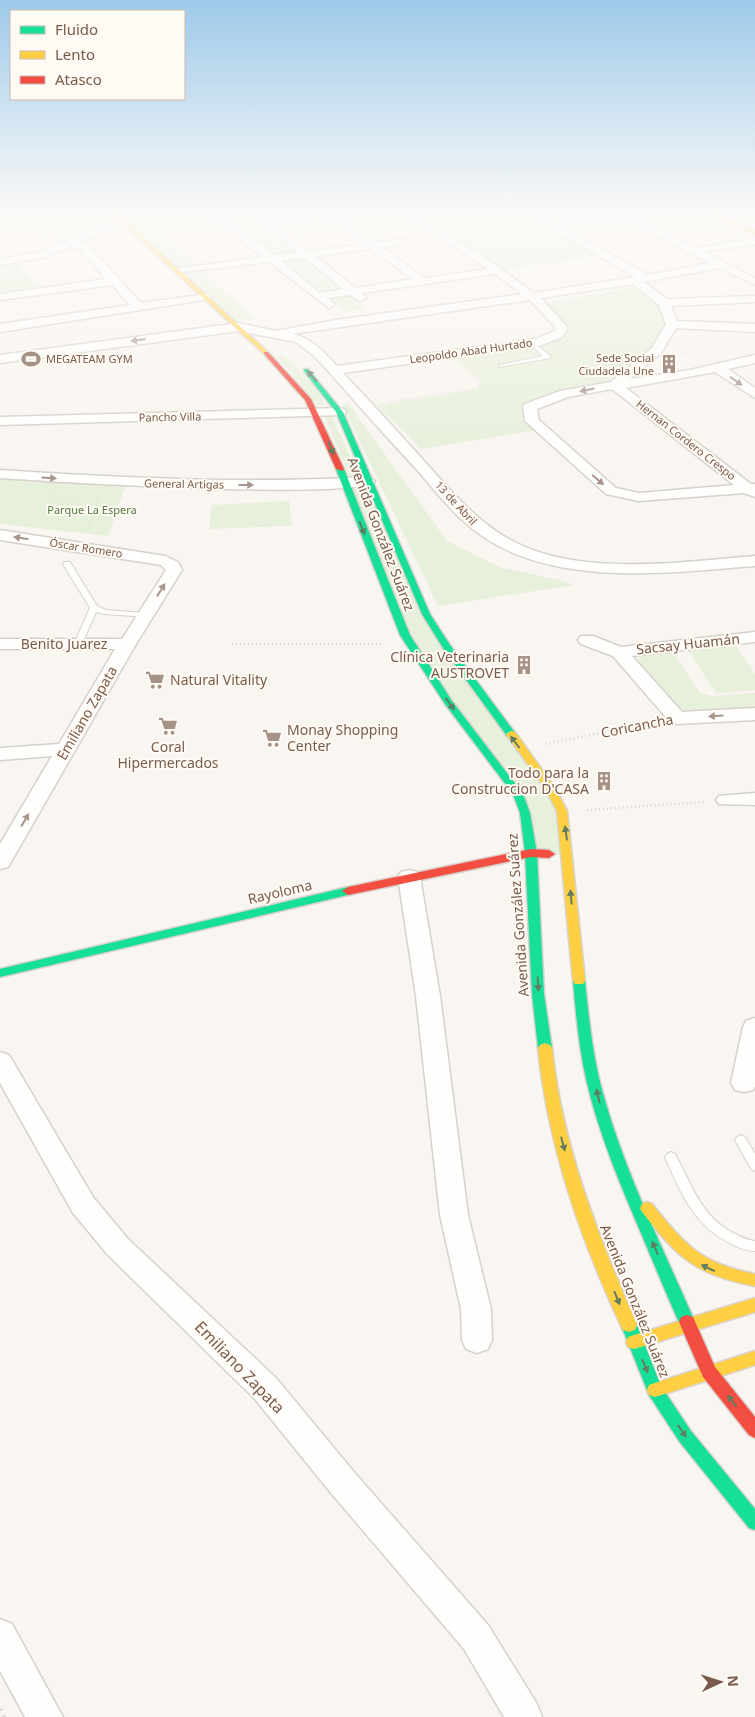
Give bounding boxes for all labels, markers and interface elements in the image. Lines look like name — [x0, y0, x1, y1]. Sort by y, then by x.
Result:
legend — [10, 10, 185, 100]
text: Fluido — [55, 19, 98, 39]
text: Lento — [55, 44, 95, 64]
text: Atasco — [55, 69, 102, 89]
street label: Leopoldo Abad Hurtado — [409, 334, 534, 367]
one-way arrow — [130, 336, 146, 344]
sports icon: MEGATEAM GYM — [20, 348, 42, 370]
place label: Sede Social Ciudadela Une — [579, 350, 654, 378]
place label: MEGATEAM GYM — [46, 351, 133, 366]
building icon: Sede Social Ciudadela Une — [658, 353, 680, 375]
one-way arrow — [306, 370, 318, 382]
one-way arrow — [730, 376, 743, 386]
one-way arrow — [580, 386, 595, 394]
street label: Hernan Cordero Crespo — [633, 396, 739, 483]
street label: Pancho Villa — [139, 408, 201, 425]
one-way arrow — [327, 441, 335, 456]
street label: Avenida González Suárez — [343, 454, 420, 614]
one-way arrow — [41, 474, 57, 482]
one-way arrow — [592, 474, 604, 486]
street label: General Artigas — [144, 475, 224, 492]
street label: 13 de Abril — [432, 477, 481, 528]
one-way arrow — [238, 481, 254, 489]
park label: Parque La Espera — [47, 502, 137, 517]
one-way arrow — [359, 521, 366, 536]
one-way arrow — [13, 534, 29, 542]
street label: Óscar Romero — [49, 534, 124, 561]
one-way arrow — [157, 583, 166, 596]
street label: Sacsay Huamán — [635, 629, 741, 658]
street label: Benito Juarez — [21, 634, 108, 653]
place label: Clínica Veterinaria AUSTROVET — [390, 647, 509, 682]
building icon: Clínica Veterinaria AUSTROVET — [513, 654, 535, 676]
street label: Emiliano Zapata — [52, 662, 121, 763]
supermarket icon: Natural Vitality — [144, 669, 166, 691]
place label: Natural Vitality — [170, 670, 268, 689]
one-way arrow — [445, 697, 455, 711]
street label: Coricancha — [599, 709, 675, 742]
one-way arrow — [708, 713, 724, 721]
supermarket icon: Coral Hipermercados — [157, 715, 179, 737]
place label: Monay Shopping Center — [287, 720, 398, 755]
supermarket icon: Monay Shopping Center — [261, 727, 283, 749]
one-way arrow — [510, 736, 521, 749]
place label: Coral Hipermercados — [117, 737, 219, 772]
place label: Todo para la Construccion D'CASA — [451, 763, 589, 798]
building icon: Todo para la Construccion D'CASA — [593, 770, 615, 792]
one-way arrow — [20, 813, 29, 826]
one-way arrow — [561, 825, 569, 841]
street label: Avenida González Suárez — [502, 832, 533, 997]
street label: Rayoloma — [246, 875, 314, 908]
one-way arrow — [567, 889, 575, 905]
one-way arrow — [534, 976, 542, 992]
one-way arrow — [594, 1088, 602, 1104]
one-way arrow — [560, 1137, 568, 1152]
street label: Avenida González Suárez — [596, 1221, 675, 1381]
one-way arrow — [650, 1241, 658, 1255]
one-way arrow — [701, 1264, 715, 1272]
one-way arrow — [613, 1291, 621, 1305]
street label: Emiliano Zapata — [190, 1316, 290, 1418]
one-way arrow — [641, 1359, 649, 1373]
one-way arrow — [726, 1395, 737, 1408]
one-way arrow — [677, 1424, 687, 1438]
north arrow — [695, 1657, 745, 1707]
text: N — [724, 1675, 743, 1687]

